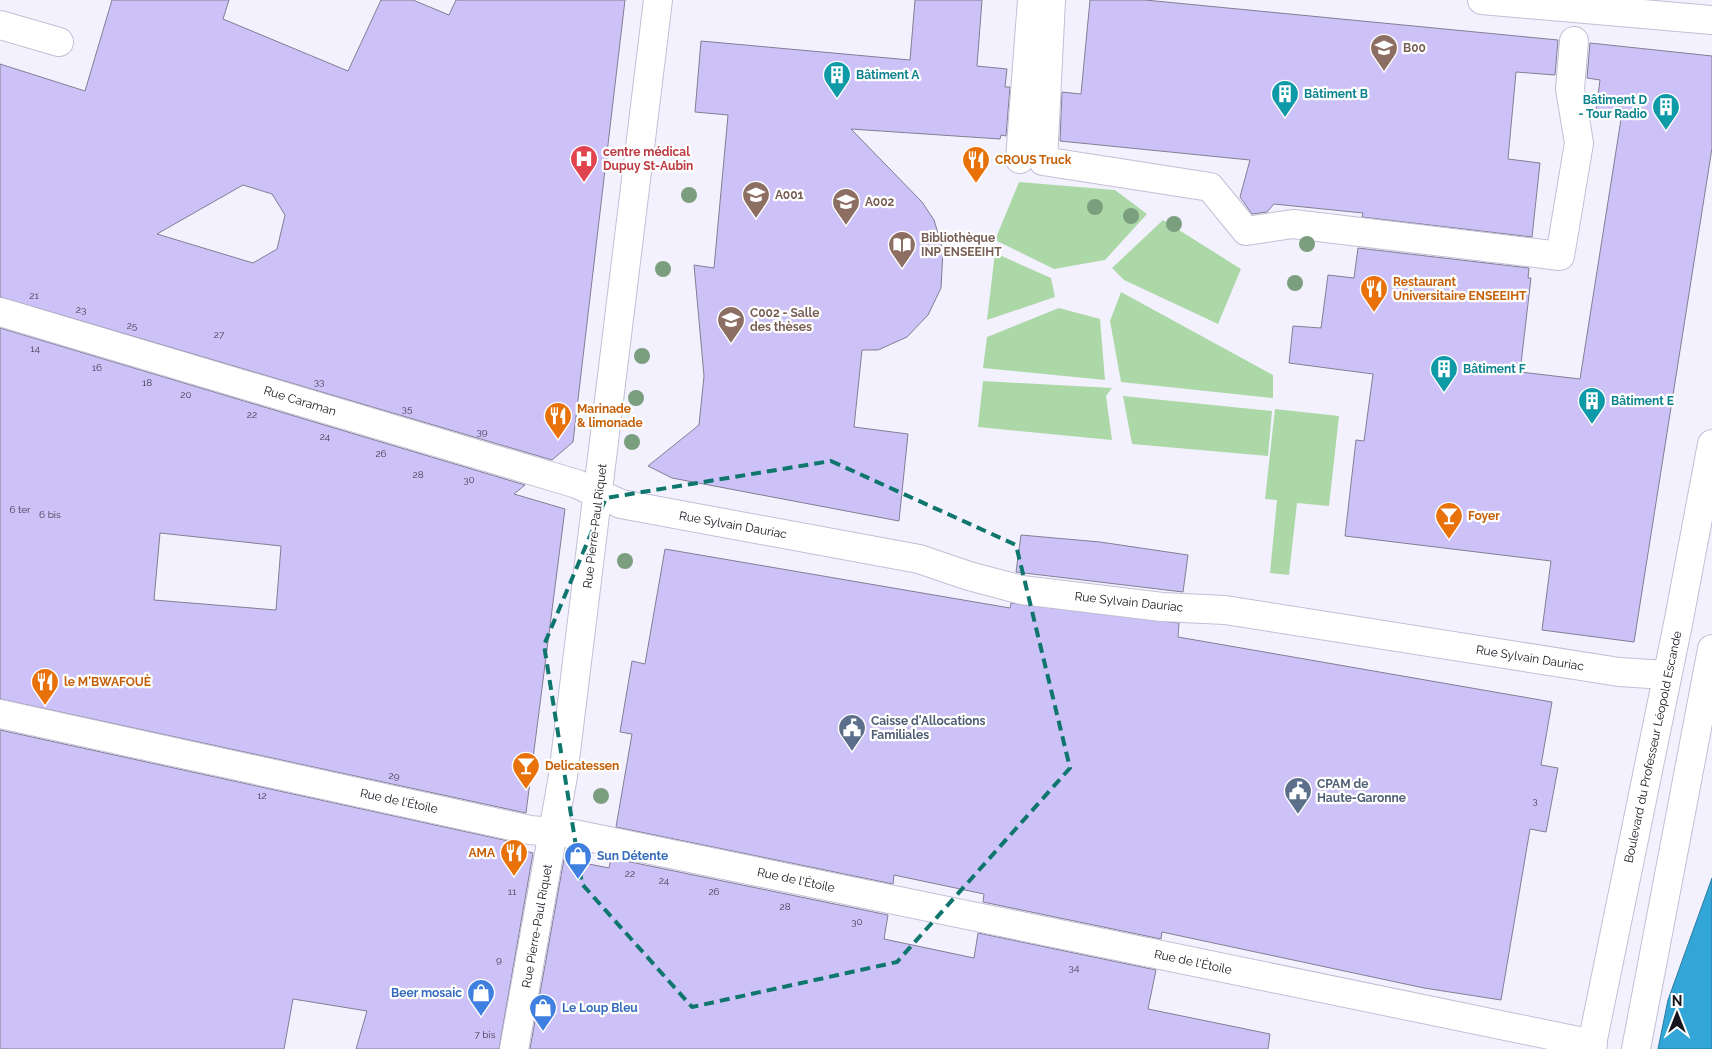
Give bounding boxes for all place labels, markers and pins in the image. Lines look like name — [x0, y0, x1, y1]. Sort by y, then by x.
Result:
school or university icon: B00 — [1369, 33, 1399, 72]
place label: B00 — [1403, 41, 1426, 55]
building icon: Bâtiment A — [822, 60, 852, 99]
place label: Bâtiment A — [856, 68, 920, 82]
building icon: Bâtiment B — [1270, 79, 1300, 118]
place label: Bâtiment B — [1304, 87, 1368, 101]
building icon: Bâtiment D - Tour Radio — [1651, 92, 1681, 131]
place label: Bâtiment D - Tour Radio — [1578, 93, 1647, 121]
hospital icon: centre médical Dupuy St-Aubin — [569, 144, 599, 183]
place label: centre médical Dupuy St-Aubin — [603, 145, 693, 173]
restaurant icon: CROUS Truck — [961, 145, 991, 184]
place label: CROUS Truck — [995, 153, 1072, 167]
school or university icon: A001 — [741, 180, 771, 219]
school or university icon: A002 — [831, 187, 861, 226]
place label: A001 — [775, 188, 804, 202]
place label: A002 — [865, 195, 895, 209]
library icon: Bibliothèque INP ENSEEIHT — [887, 230, 917, 269]
place label: Bibliothèque INP ENSEEIHT — [921, 231, 1002, 259]
restaurant icon: Restaurant Universitaire ENSEEIHT — [1359, 274, 1389, 313]
place label: Restaurant Universitaire ENSEEIHT — [1393, 275, 1527, 303]
school or university icon: C002 - Salle des thèses — [716, 305, 746, 344]
place label: C002 - Salle des thèses — [750, 306, 820, 334]
building icon: Bâtiment F — [1429, 354, 1459, 393]
place label: Bâtiment F — [1463, 362, 1526, 376]
building icon: Bâtiment E — [1577, 386, 1607, 425]
place label: Bâtiment E — [1611, 394, 1674, 408]
restaurant icon: Marinade & limonade — [543, 401, 573, 440]
place label: Marinade & limonade — [577, 402, 643, 430]
bar icon: Foyer — [1434, 501, 1464, 540]
place label: Foyer — [1468, 509, 1500, 523]
restaurant icon: le M'BWAFOUÈ — [30, 667, 60, 706]
place label: le M'BWAFOUÈ — [64, 674, 151, 689]
public building icon: Caisse d'Allocations Familiales — [837, 713, 867, 752]
place label: Caisse d'Allocations Familiales — [871, 714, 986, 742]
bar icon: Delicatessen — [511, 751, 541, 790]
place label: Delicatessen — [545, 759, 619, 773]
public building icon: CPAM de Haute-Garonne — [1283, 776, 1313, 815]
place label: CPAM de Haute-Garonne — [1317, 777, 1406, 805]
restaurant icon: AMA — [499, 838, 529, 877]
shop icon: Sun Détente — [563, 841, 593, 880]
place label: AMA — [468, 846, 496, 860]
place label: Sun Détente — [597, 849, 668, 863]
shop icon: Beer mosaic — [466, 978, 496, 1017]
place label: Beer mosaic — [391, 986, 462, 1000]
shop icon: Le Loup Bleu — [528, 993, 558, 1032]
place label: Le Loup Bleu — [562, 1001, 638, 1015]

